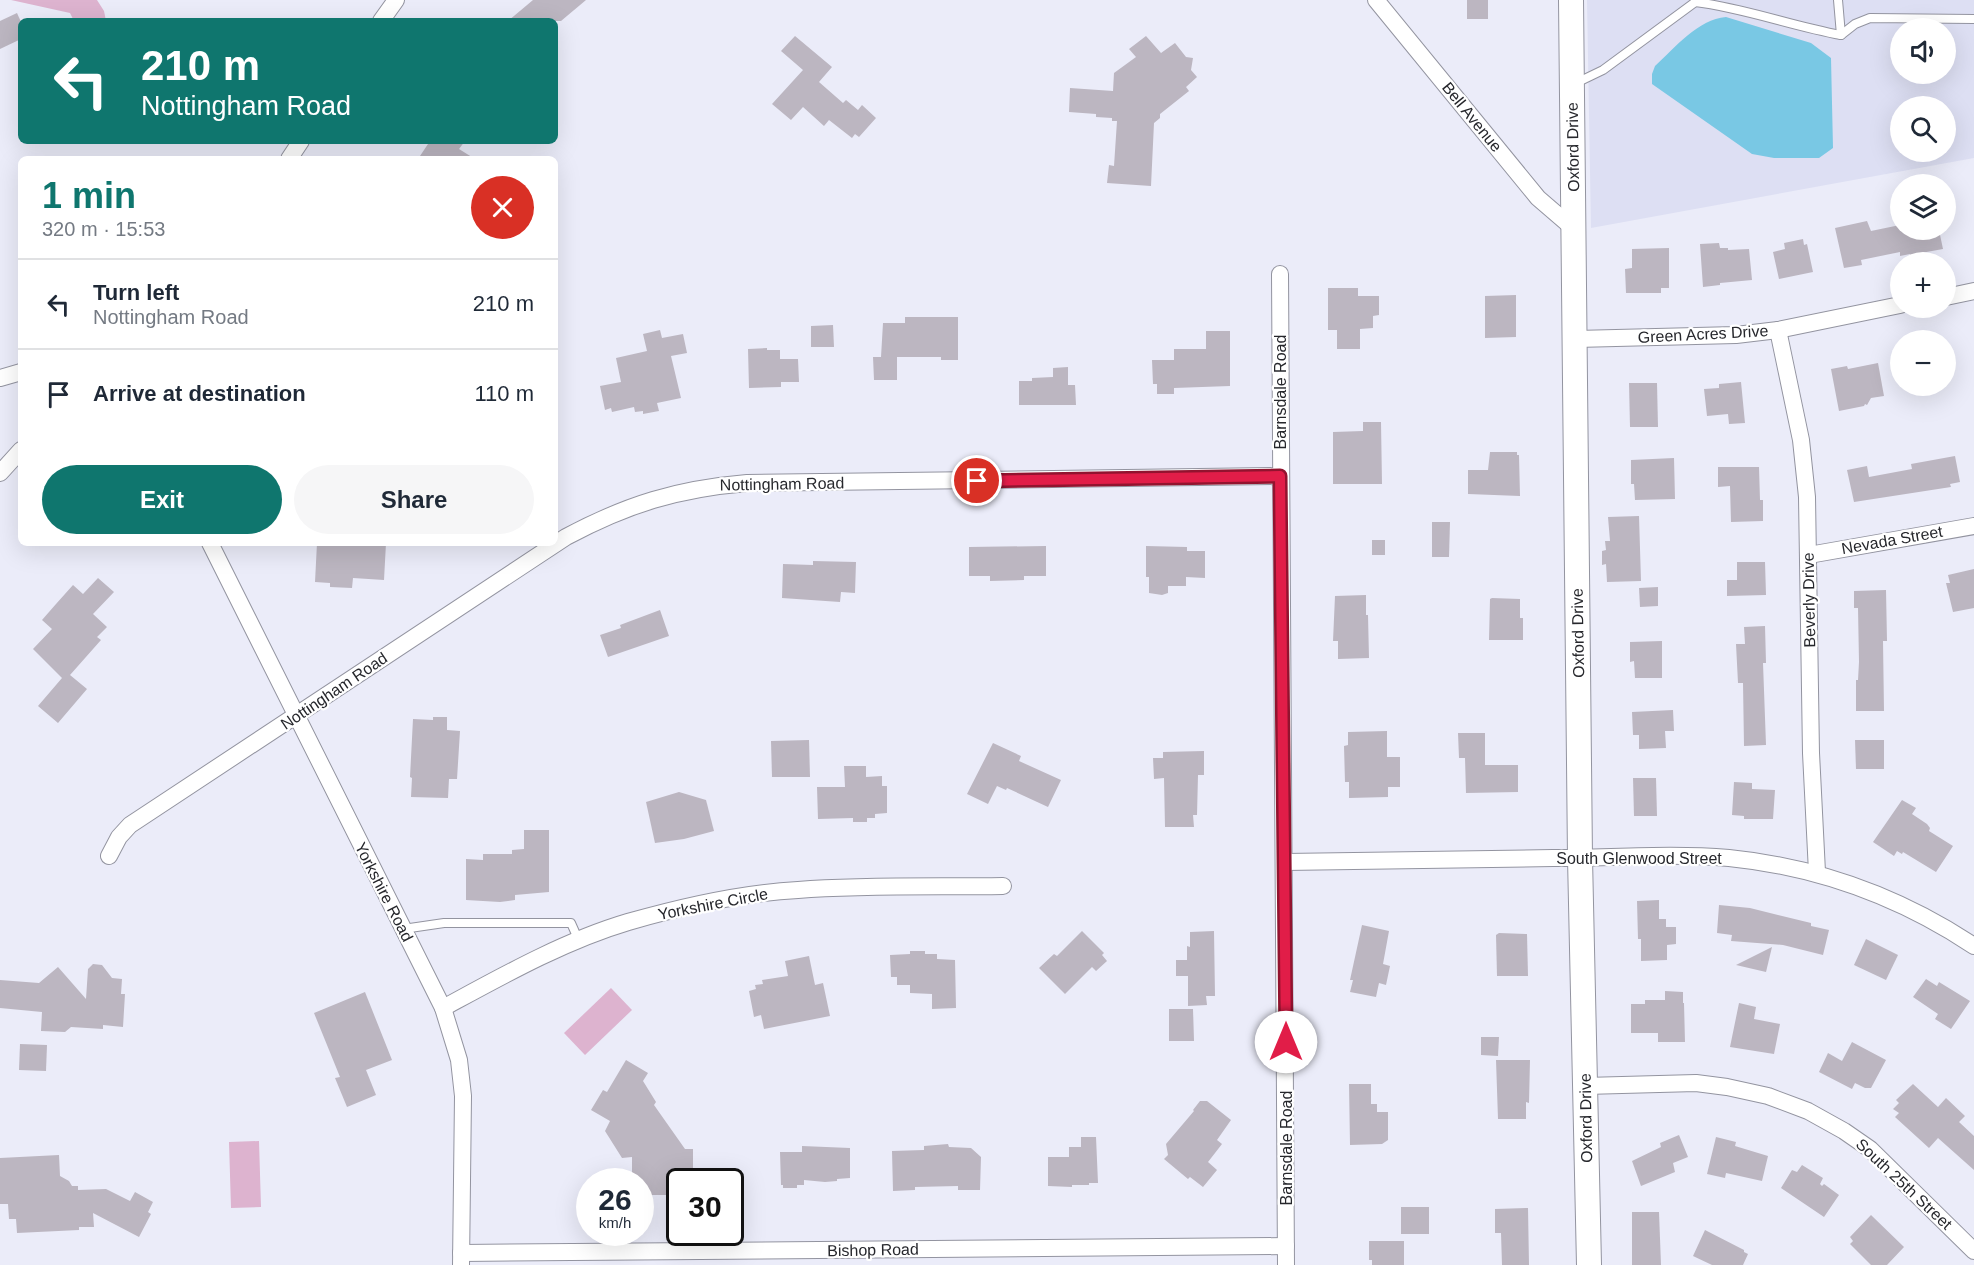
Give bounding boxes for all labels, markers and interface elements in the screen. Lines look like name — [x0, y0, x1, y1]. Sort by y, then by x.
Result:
map controls — [1890, 18, 1956, 396]
button: sound — [1890, 18, 1956, 84]
icon: left — [42, 42, 120, 120]
text: 210 m — [141, 42, 260, 89]
street label: Bell Avenue — [1439, 79, 1505, 155]
text: Nottingham Road — [141, 91, 351, 121]
button: search — [1890, 96, 1956, 162]
street label: Oxford Drive — [1564, 102, 1582, 192]
button: layers — [1890, 174, 1956, 240]
text: 1 min — [42, 175, 136, 216]
button: close — [471, 176, 534, 239]
text: 320 m · 15:53 — [42, 218, 165, 240]
button: + — [1890, 252, 1956, 318]
text: Turn left — [93, 280, 179, 305]
icon: left — [42, 288, 75, 321]
text: 210 m — [473, 291, 534, 316]
text: Nottingham Road — [93, 306, 249, 328]
street label: Green Acres Drive — [1637, 322, 1769, 346]
button: − — [1890, 330, 1956, 396]
street label: Barnsdale Road — [1272, 335, 1289, 449]
icon: arrive — [42, 378, 75, 411]
text: Arrive at destination — [93, 381, 306, 406]
text: 110 m — [474, 381, 534, 406]
pin — [951, 455, 1002, 506]
icon: arrive — [960, 464, 993, 497]
button: Exit — [42, 465, 282, 534]
button: Share — [294, 465, 534, 534]
street label: Nottingham Road — [720, 474, 844, 494]
street label: Nevada Street — [1840, 523, 1944, 557]
street label: Beverly Drive — [1800, 552, 1818, 648]
street label: Oxford Drive — [1569, 588, 1587, 678]
street label: Nottingham Road — [278, 649, 390, 733]
street label: Yorkshire Road — [352, 840, 416, 944]
street label: South Glenwood Street — [1556, 850, 1722, 867]
street label: Yorkshire Circle — [657, 885, 769, 923]
position arrow — [1254, 1010, 1318, 1074]
street label: Oxford Drive — [1577, 1073, 1595, 1163]
street label: Barnsdale Road — [1278, 1091, 1295, 1205]
street label: South 25th Street — [1853, 1135, 1956, 1233]
speed limit sign: 30 — [666, 1168, 744, 1246]
text: 26 — [598, 1183, 632, 1216]
text: km/h — [599, 1214, 631, 1231]
street label: Bishop Road — [827, 1241, 919, 1259]

